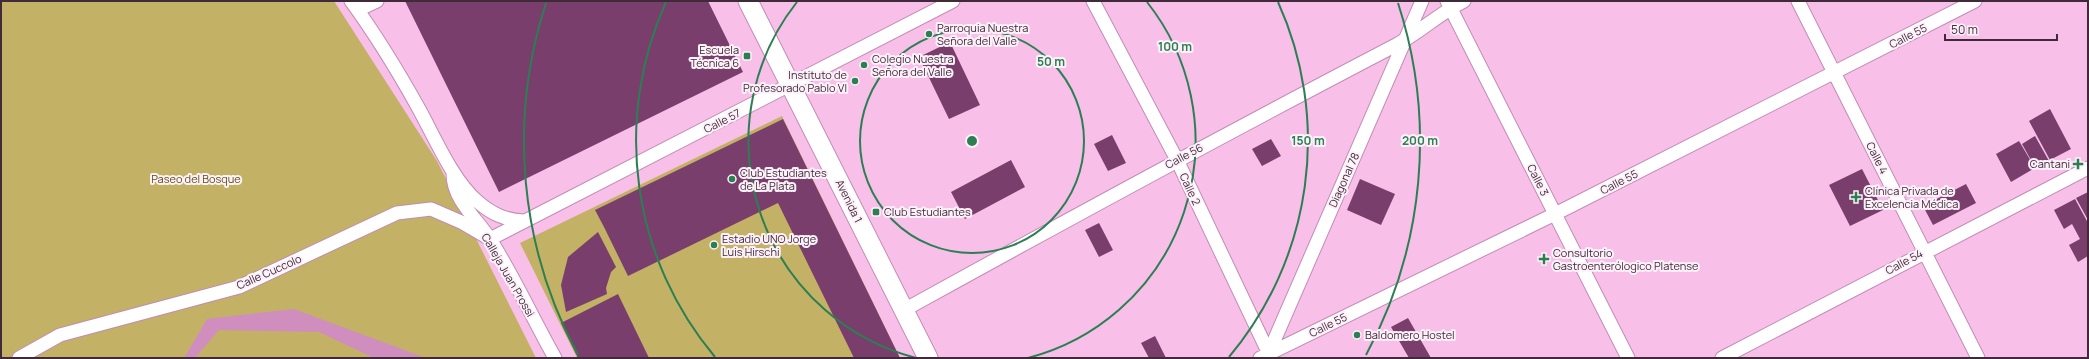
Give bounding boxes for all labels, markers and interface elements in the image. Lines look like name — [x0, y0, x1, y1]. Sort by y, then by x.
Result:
scale bar — [1945, 16, 2057, 42]
place label: Parroquia Nuestra Señora del Valle — [937, 20, 1028, 48]
street label: Calle 55 — [1886, 20, 1929, 51]
text: 50 m — [1951, 21, 1978, 38]
marker: Parroquia Nuestra Señora del Valle — [924, 29, 934, 39]
text: 100 m — [1158, 38, 1192, 55]
place label: Escuela Técnica 6 — [690, 42, 739, 70]
marker: Escuela Técnica 6 — [742, 51, 752, 61]
place label: Colegio Nuestra Señora del Valle — [872, 51, 954, 79]
text: 50 m — [1037, 53, 1065, 70]
marker: Colegio Nuestra Señora del Valle — [859, 60, 869, 70]
place label: Instituto de Profesorado Pablo VI — [743, 67, 848, 95]
marker: Instituto de Profesorado Pablo VI — [850, 76, 860, 86]
street label: Calle 57 — [701, 105, 743, 136]
text: 150 m — [1291, 132, 1325, 149]
text: 200 m — [1402, 132, 1438, 149]
centre of rings — [965, 134, 979, 148]
street label: Calle 56 — [1162, 139, 1206, 172]
street label: Calle 4 — [1863, 139, 1892, 176]
street label: Diagonal 78 — [1325, 150, 1362, 210]
place label: Cantani — [2030, 156, 2070, 171]
marker: Cantani — [2073, 159, 2083, 169]
street label: Calle 3 — [1524, 161, 1553, 198]
place label: Club Estudiantes de La Plata — [740, 165, 827, 193]
street label: Calle 55 — [1597, 166, 1640, 197]
street label: Calle 2 — [1176, 170, 1204, 207]
park label: Paseo del Bosque — [151, 171, 241, 186]
marker: Club Estudiantes de La Plata — [727, 174, 737, 184]
street label: Avenida 1 — [833, 177, 866, 225]
place label: Clínica Privada de Excelencia Médica — [1865, 183, 1958, 211]
marker: Clínica Privada de Excelencia Médica — [1850, 191, 1862, 203]
place label: Club Estudiantes — [884, 204, 971, 219]
marker: Club Estudiantes — [871, 207, 881, 217]
street label: Calleja Juan Prossi — [478, 230, 538, 319]
place label: Estadio UNO Jorge Luis Hirschi — [722, 231, 817, 259]
marker: Estadio UNO Jorge Luis Hirschi — [709, 240, 719, 250]
place label: Consultorio Gastroenterólogico Platense — [1553, 245, 1699, 273]
street label: Calle 54 — [1882, 245, 1925, 278]
street label: Calle Cuccolo — [234, 250, 304, 293]
marker: Consultorio Gastroenterólogico Platense — [1538, 253, 1550, 265]
street label: Calle 55 — [1306, 309, 1349, 340]
place label: Baldomero Hostel — [1365, 327, 1455, 342]
marker: Baldomero Hostel — [1352, 330, 1362, 340]

